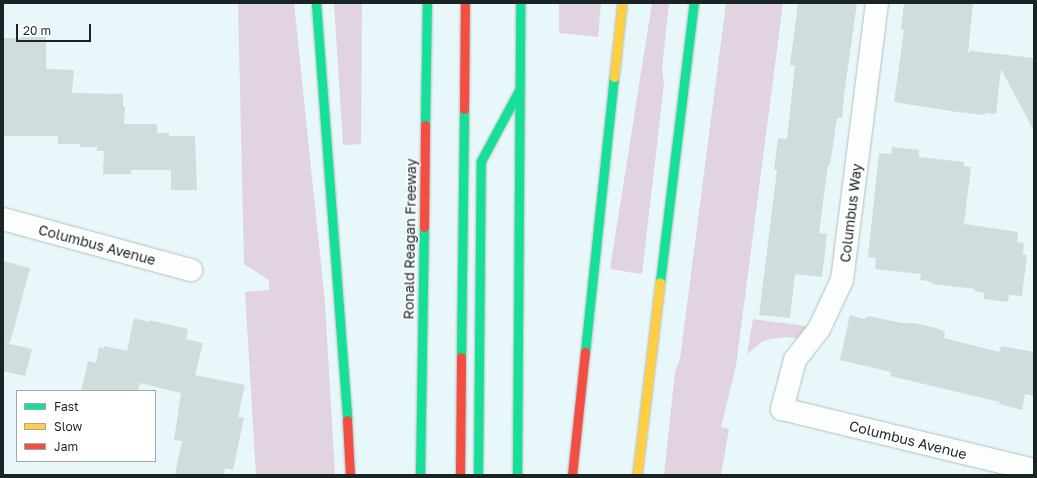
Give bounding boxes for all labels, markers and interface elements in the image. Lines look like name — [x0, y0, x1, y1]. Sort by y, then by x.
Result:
scale bar — [18, 16, 93, 42]
text: 20 m — [23, 23, 51, 38]
street label: Ronald Reagan Freeway — [400, 158, 420, 320]
street label: Columbus Way — [837, 163, 865, 263]
street label: Columbus Avenue — [37, 221, 157, 269]
legend — [16, 390, 156, 462]
text: Fast — [54, 399, 79, 414]
street label: Columbus Avenue — [847, 417, 969, 463]
text: Slow — [54, 419, 82, 434]
text: Jam — [54, 439, 78, 454]

